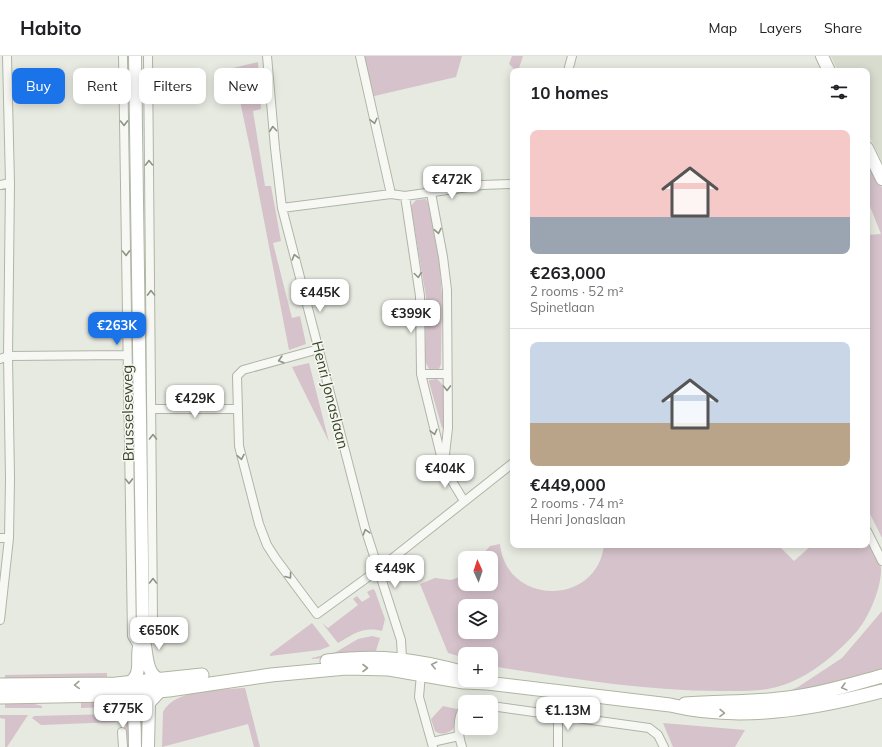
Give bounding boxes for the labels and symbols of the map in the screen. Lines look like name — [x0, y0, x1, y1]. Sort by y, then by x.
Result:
one-way arrow — [369, 118, 378, 125]
one-way arrow — [120, 120, 128, 126]
one-way arrow — [269, 126, 278, 132]
one-way arrow — [145, 160, 153, 166]
pin: €472K — [424, 166, 480, 200]
one-way arrow — [434, 228, 442, 234]
one-way arrow — [122, 250, 130, 256]
one-way arrow — [291, 254, 300, 261]
one-way arrow — [413, 272, 422, 279]
pin: €445K — [292, 279, 348, 313]
one-way arrow — [147, 290, 155, 296]
pin: €399K — [383, 300, 439, 334]
pin: €263K — [89, 312, 145, 346]
street label: Henri Jonaslaan — [308, 339, 353, 451]
one-way arrow — [278, 355, 285, 364]
street label: Brusselseweg — [117, 365, 138, 461]
pin: €429K — [167, 385, 223, 419]
one-way arrow — [443, 385, 451, 391]
one-way arrow — [430, 428, 438, 435]
one-way arrow — [149, 434, 157, 440]
one-way arrow — [236, 454, 245, 461]
pin: €404K — [417, 455, 473, 489]
one-way arrow — [125, 478, 133, 484]
one-way arrow — [362, 528, 371, 535]
north arrow — [458, 551, 498, 591]
pin: €449K — [367, 555, 423, 589]
one-way arrow — [285, 572, 292, 579]
one-way arrow — [149, 578, 157, 584]
pin: €650K — [131, 617, 187, 651]
one-way arrow — [430, 662, 437, 670]
one-way arrow — [362, 664, 368, 672]
one-way arrow — [74, 681, 80, 689]
one-way arrow — [841, 682, 848, 690]
pin: €775K — [95, 695, 151, 729]
pin: €1.13M — [535, 697, 601, 731]
one-way arrow — [720, 709, 726, 717]

